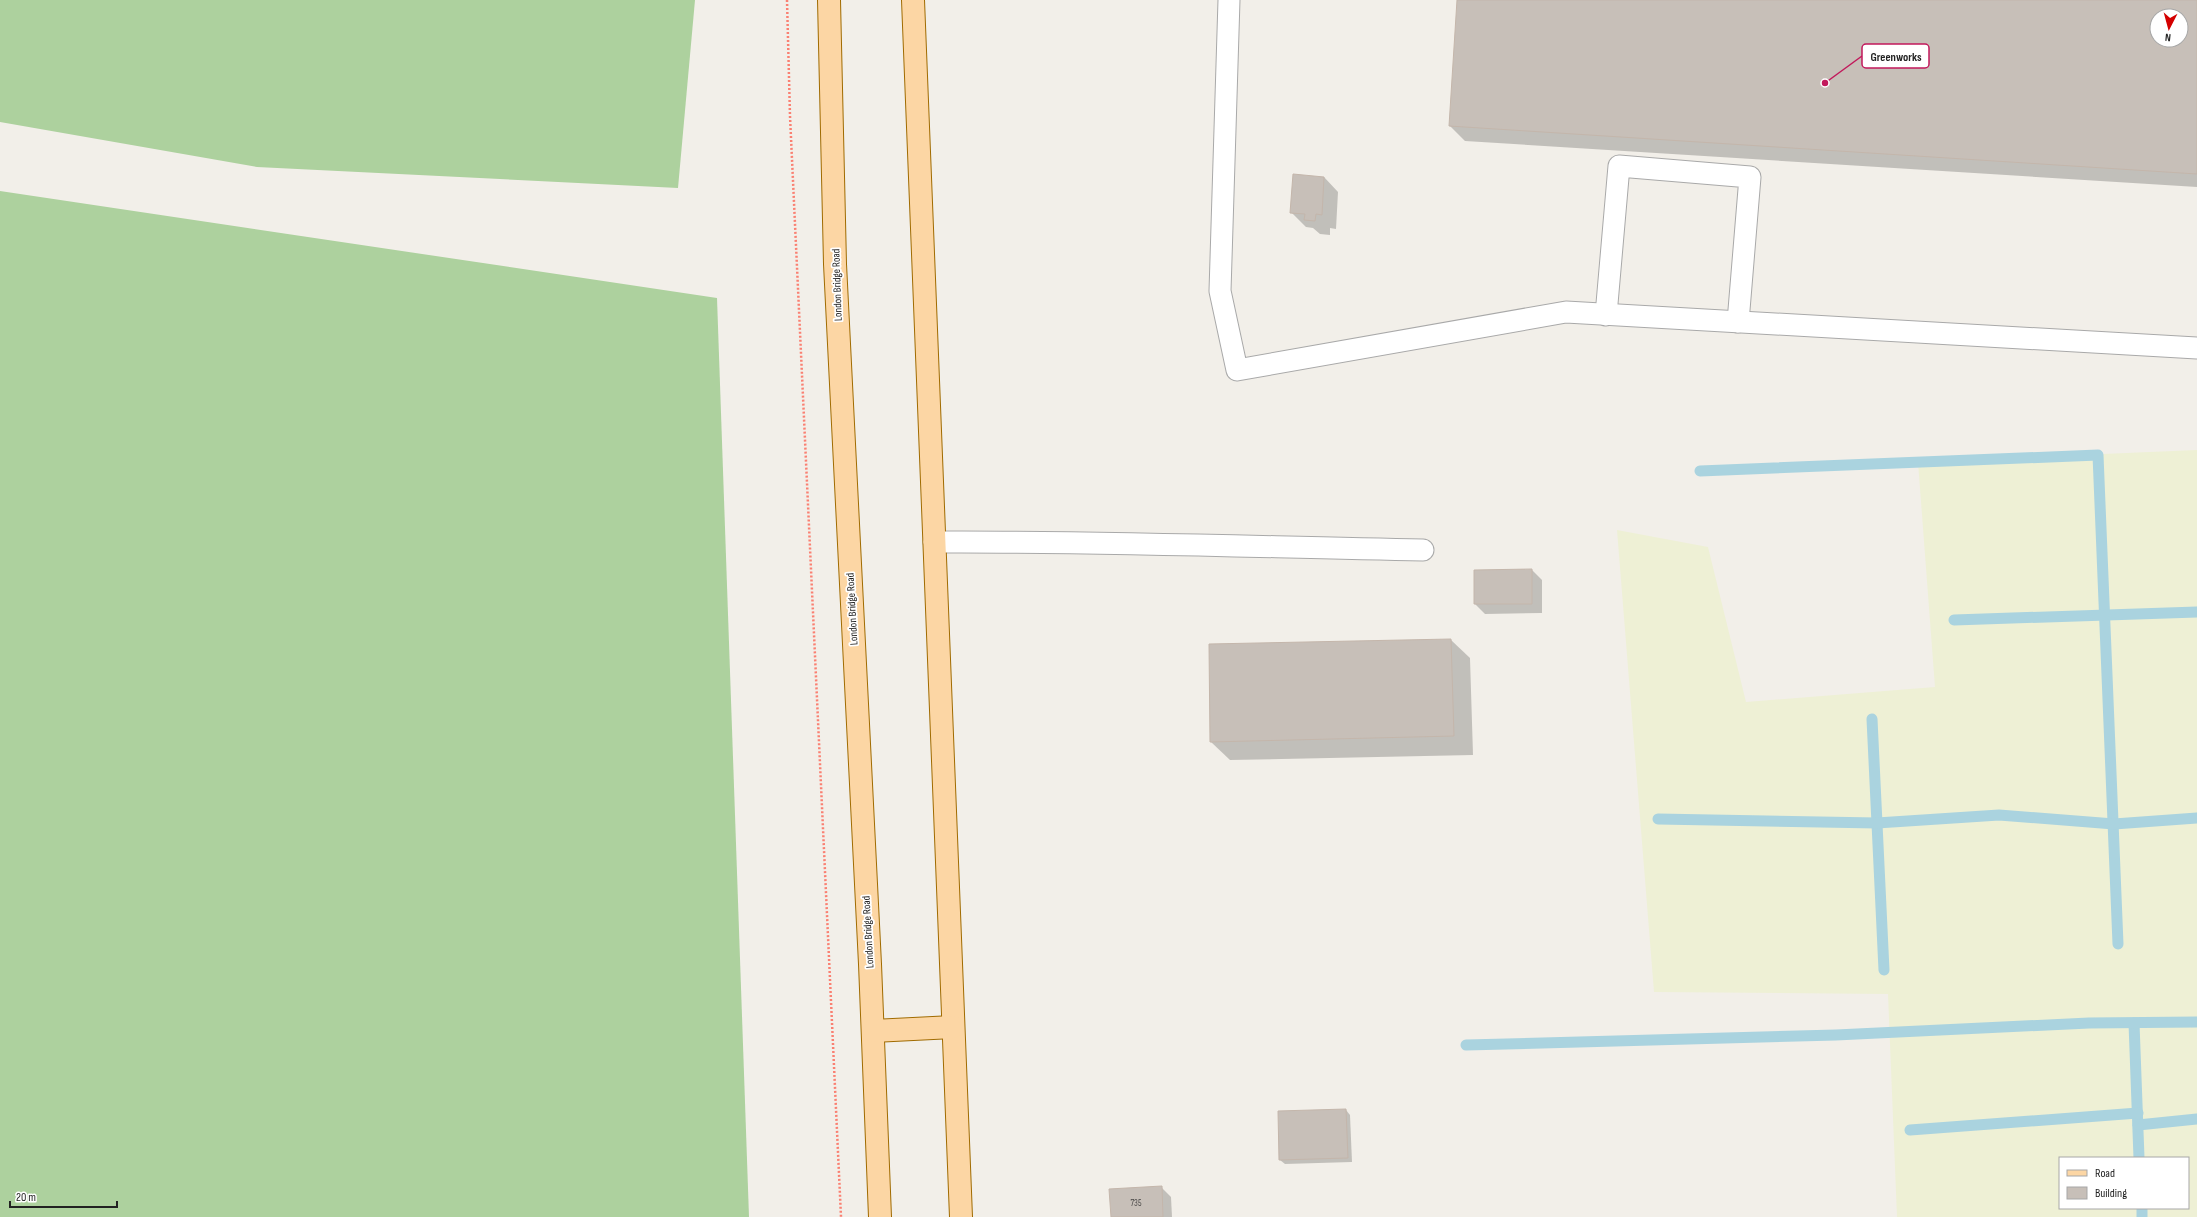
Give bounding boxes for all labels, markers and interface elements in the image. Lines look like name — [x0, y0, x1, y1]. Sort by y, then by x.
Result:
north arrow — [2149, 8, 2189, 48]
text: N — [2164, 31, 2172, 44]
callout: Greenworks — [1862, 44, 1929, 68]
text: Greenworks — [1870, 50, 1922, 65]
street label: London Bridge Road — [829, 248, 845, 321]
street label: London Bridge Road — [844, 572, 860, 645]
street label: London Bridge Road — [860, 895, 876, 968]
legend — [2059, 1157, 2189, 1209]
text: Road — [2095, 1166, 2115, 1181]
scale bar — [10, 1183, 117, 1209]
text: Building — [2095, 1186, 2127, 1201]
text: 20 m — [16, 1190, 36, 1205]
house number: 735 — [1131, 1198, 1142, 1209]

